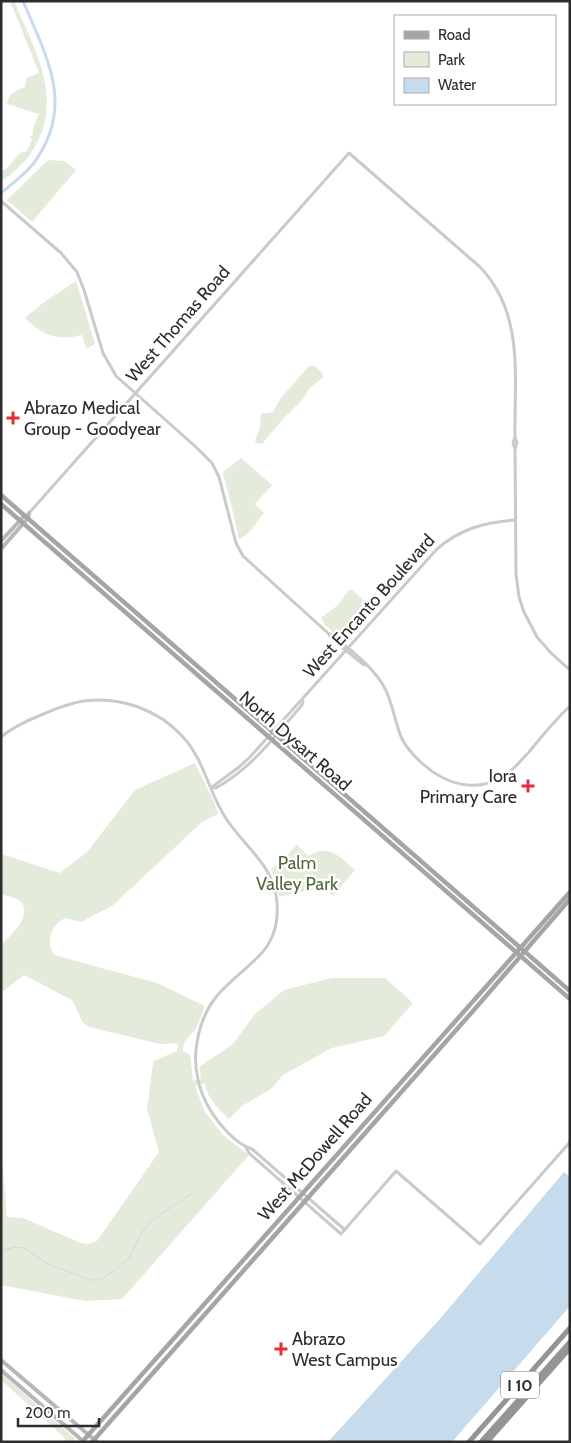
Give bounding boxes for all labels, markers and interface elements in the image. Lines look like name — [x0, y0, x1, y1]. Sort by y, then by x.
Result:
legend — [394, 15, 556, 105]
text: Road — [438, 26, 471, 44]
text: Park — [438, 51, 465, 69]
text: Water — [438, 76, 476, 94]
street label: West Thomas Road — [121, 261, 235, 387]
place label: Abrazo Medical Group - Goodyear — [24, 397, 161, 440]
marker: Abrazo Medical Group - Goodyear — [6, 411, 20, 425]
street label: West Encanto Boulevard — [299, 530, 439, 682]
street label: North Dysart Road — [235, 686, 355, 796]
place label: Iora Primary Care — [420, 765, 517, 808]
marker: Iora Primary Care — [521, 779, 535, 793]
park label: Palm Valley Park — [256, 852, 339, 895]
street label: West McDowell Road — [254, 1089, 376, 1225]
place label: Abrazo West Campus — [292, 1328, 398, 1371]
marker: Abrazo West Campus — [274, 1342, 288, 1356]
road number: I 10 — [501, 1372, 539, 1398]
scale bar — [18, 1396, 99, 1428]
text: 200 m — [25, 1404, 70, 1422]

